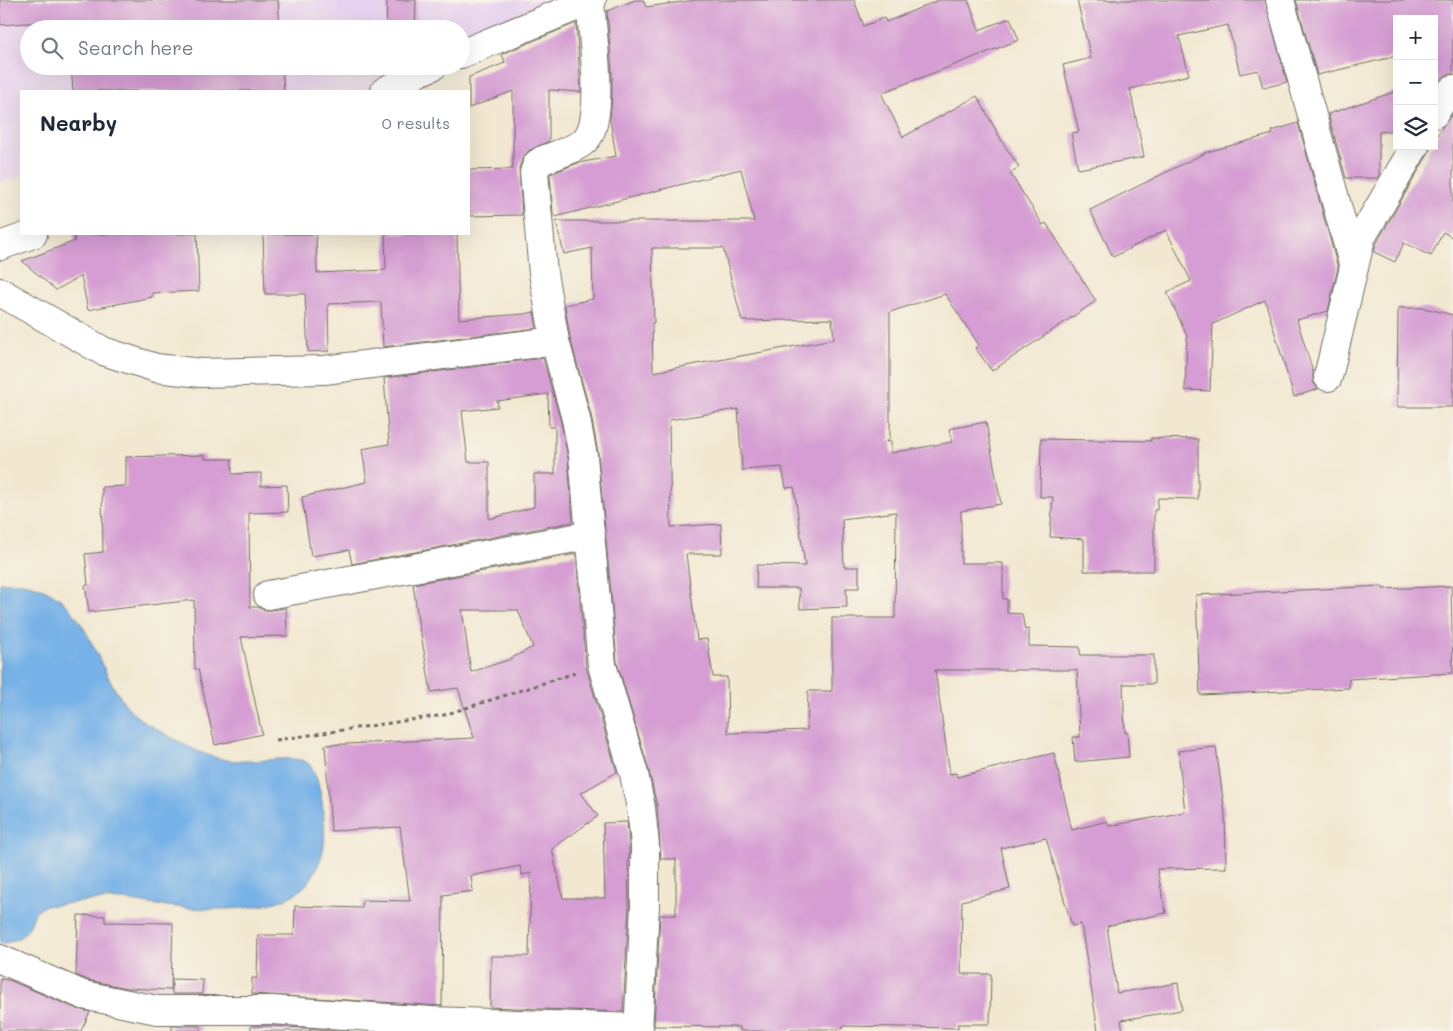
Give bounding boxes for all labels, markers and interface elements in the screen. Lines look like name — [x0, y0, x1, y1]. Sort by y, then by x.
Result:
map controls — [1393, 15, 1438, 150]
button: + — [1393, 15, 1438, 60]
search box — [20, 20, 470, 75]
icon: search — [38, 34, 66, 62]
text: Search here — [78, 35, 194, 60]
button: − — [1393, 60, 1438, 105]
button: layers — [1393, 105, 1438, 150]
text: Nearby — [40, 109, 117, 136]
text: 0 results — [382, 112, 450, 133]

